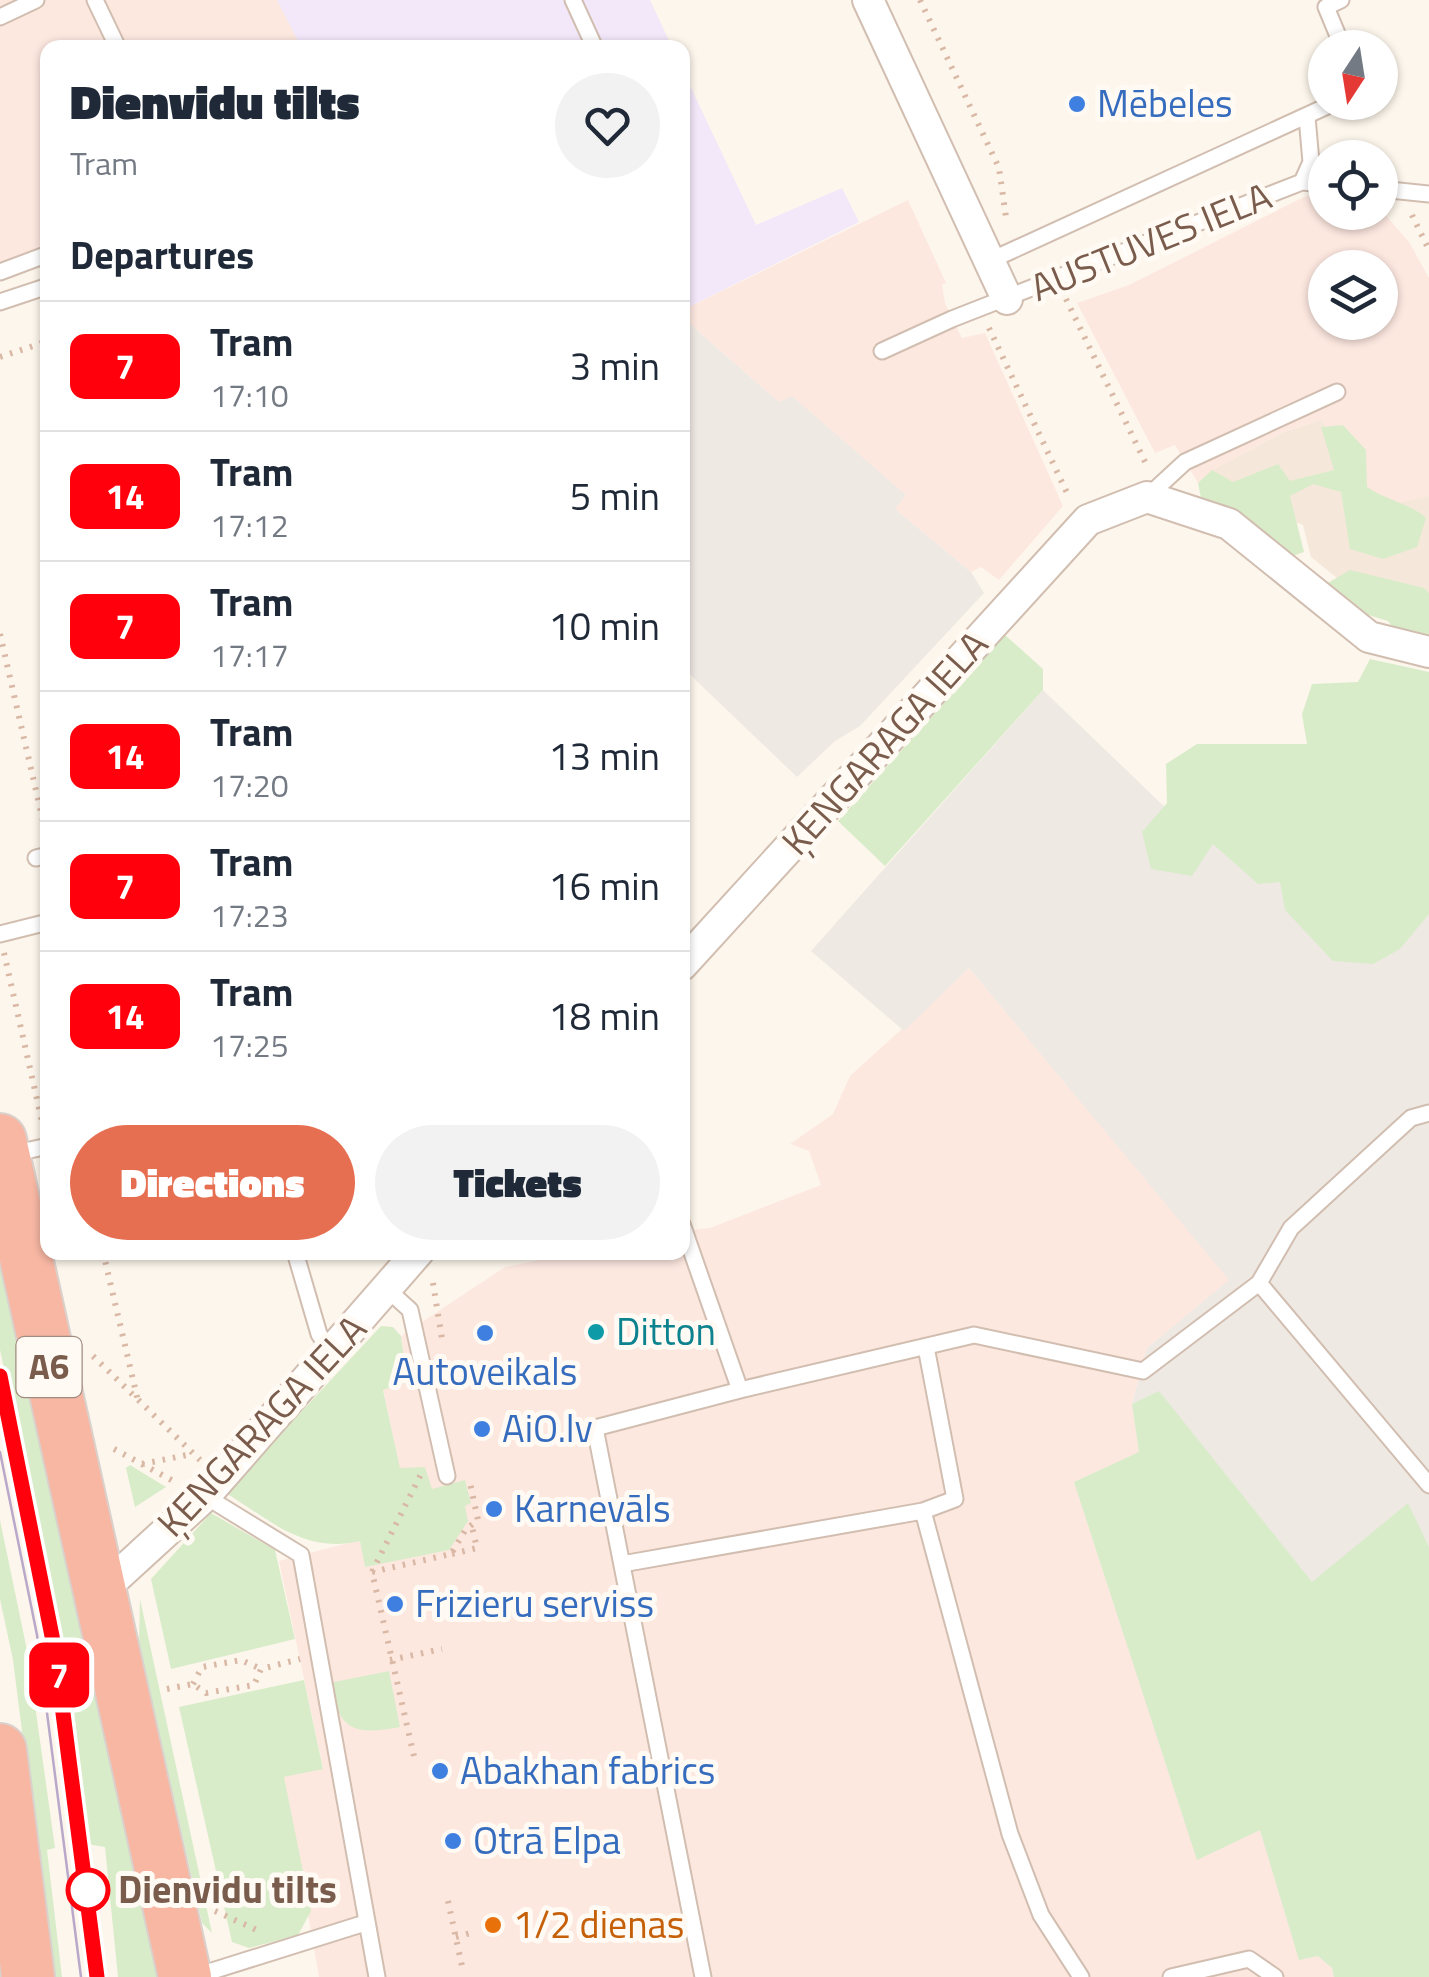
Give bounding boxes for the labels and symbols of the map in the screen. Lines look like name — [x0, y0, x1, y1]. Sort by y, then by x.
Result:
north arrow — [1308, 30, 1398, 120]
place label: Mēbeles — [1097, 74, 1233, 132]
marker: Mēbeles — [1066, 93, 1088, 115]
street label: AUSTUVES IELA — [1021, 166, 1280, 316]
street label: ĶENGARAGA IELA — [767, 617, 1001, 868]
street label: ĶENGARAGA IELA — [143, 1301, 380, 1549]
place label: Ditton — [616, 1302, 716, 1360]
marker: Ditton — [585, 1321, 607, 1343]
marker: Autoveikals — [474, 1322, 496, 1344]
road number: A6 — [17, 1337, 82, 1397]
place label: Autoveikals — [393, 1342, 577, 1400]
place label: AiO.lv — [502, 1399, 593, 1457]
marker: AiO.lv — [471, 1418, 493, 1440]
place label: Karnevāls — [514, 1479, 671, 1537]
marker: Karnevāls — [483, 1498, 505, 1520]
place label: Frizieru serviss — [415, 1574, 654, 1632]
marker: Frizieru serviss — [384, 1593, 406, 1615]
line badge: 7 — [27, 1642, 92, 1708]
place label: Abakhan fabrics — [460, 1741, 715, 1799]
marker: Abakhan fabrics — [429, 1760, 451, 1782]
place label: Otrā Elpa — [473, 1811, 621, 1869]
marker: Otrā Elpa — [442, 1830, 464, 1852]
place label: Dienvidu tilts — [118, 1860, 337, 1918]
marker: Dienvidu tilts — [67, 1869, 109, 1911]
place label: 1/2 dienas — [513, 1895, 684, 1953]
marker: 1/2 dienas — [482, 1914, 504, 1936]

